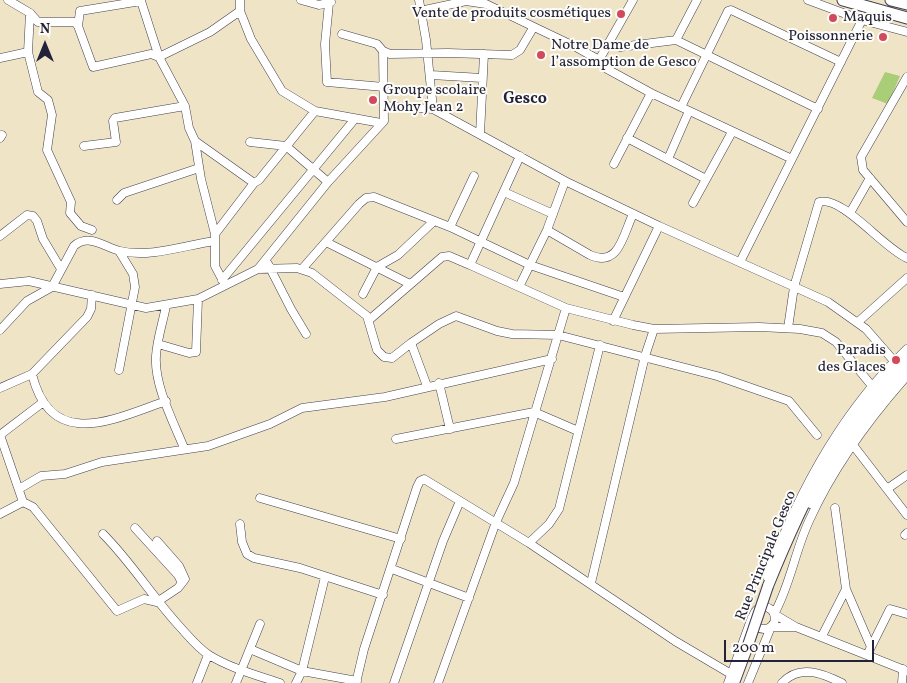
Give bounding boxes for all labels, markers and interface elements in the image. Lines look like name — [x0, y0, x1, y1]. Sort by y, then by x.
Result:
place label: Vente de produits cosmétiques — [412, 5, 611, 23]
marker: Vente de produits cosmétiques — [615, 8, 627, 20]
place label: Maquis — [843, 9, 892, 27]
marker: Maquis — [827, 12, 839, 24]
north arrow — [20, 20, 70, 70]
text: N — [40, 20, 50, 39]
place label: Poissonnerie — [788, 28, 873, 46]
marker: Poissonnerie — [877, 31, 889, 43]
place label: Notre Dame de l’assomption de Gesco — [551, 37, 697, 72]
marker: Notre Dame de l’assomption de Gesco — [535, 49, 547, 61]
place label: Groupe scolaire Mohy Jean 2 — [383, 82, 486, 117]
district label: Gesco — [503, 90, 547, 110]
marker: Groupe scolaire Mohy Jean 2 — [367, 94, 379, 106]
place label: Paradis des Glaces — [818, 342, 886, 377]
marker: Paradis des Glaces — [890, 354, 902, 366]
street label: Rue Principale Gesco — [733, 488, 801, 624]
scale bar — [727, 630, 877, 662]
text: 200 m — [732, 638, 775, 659]

